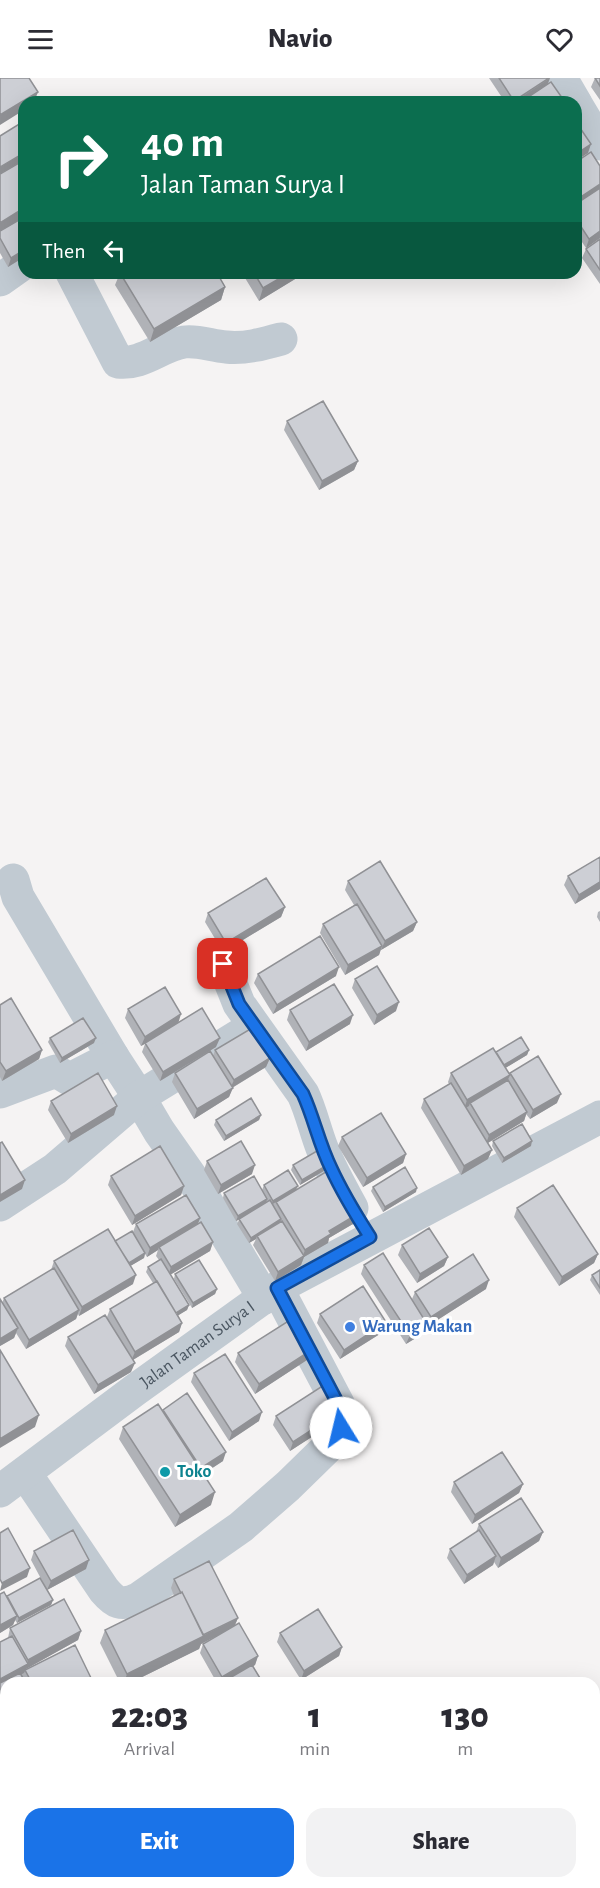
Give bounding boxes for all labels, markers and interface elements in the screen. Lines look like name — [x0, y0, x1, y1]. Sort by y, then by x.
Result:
icon: menu — [24, 23, 57, 56]
icon: heart — [543, 23, 576, 56]
text: Navio — [268, 25, 332, 52]
icon: right — [42, 120, 120, 198]
text: 40 m — [141, 122, 224, 164]
text: Jalan Taman Surya I — [141, 171, 345, 198]
icon: left — [98, 234, 131, 267]
text: Then — [42, 240, 86, 262]
pin — [197, 938, 248, 989]
icon: arrive — [206, 947, 239, 980]
street label: Jalan Taman Surya I — [137, 1298, 258, 1392]
place label: Warung Makan — [362, 1318, 472, 1336]
marker: Warung Makan — [343, 1320, 357, 1334]
position arrow — [309, 1396, 373, 1460]
place label: Toko — [177, 1463, 211, 1481]
marker: Toko — [158, 1465, 172, 1479]
text: 22:03 — [111, 1698, 188, 1734]
text: 1 — [308, 1698, 321, 1734]
text: 130 — [441, 1698, 489, 1734]
text: Arrival — [124, 1739, 175, 1759]
text: min — [299, 1739, 330, 1759]
text: m — [457, 1739, 473, 1759]
button: Exit — [24, 1808, 294, 1877]
button: Share — [306, 1808, 576, 1877]

